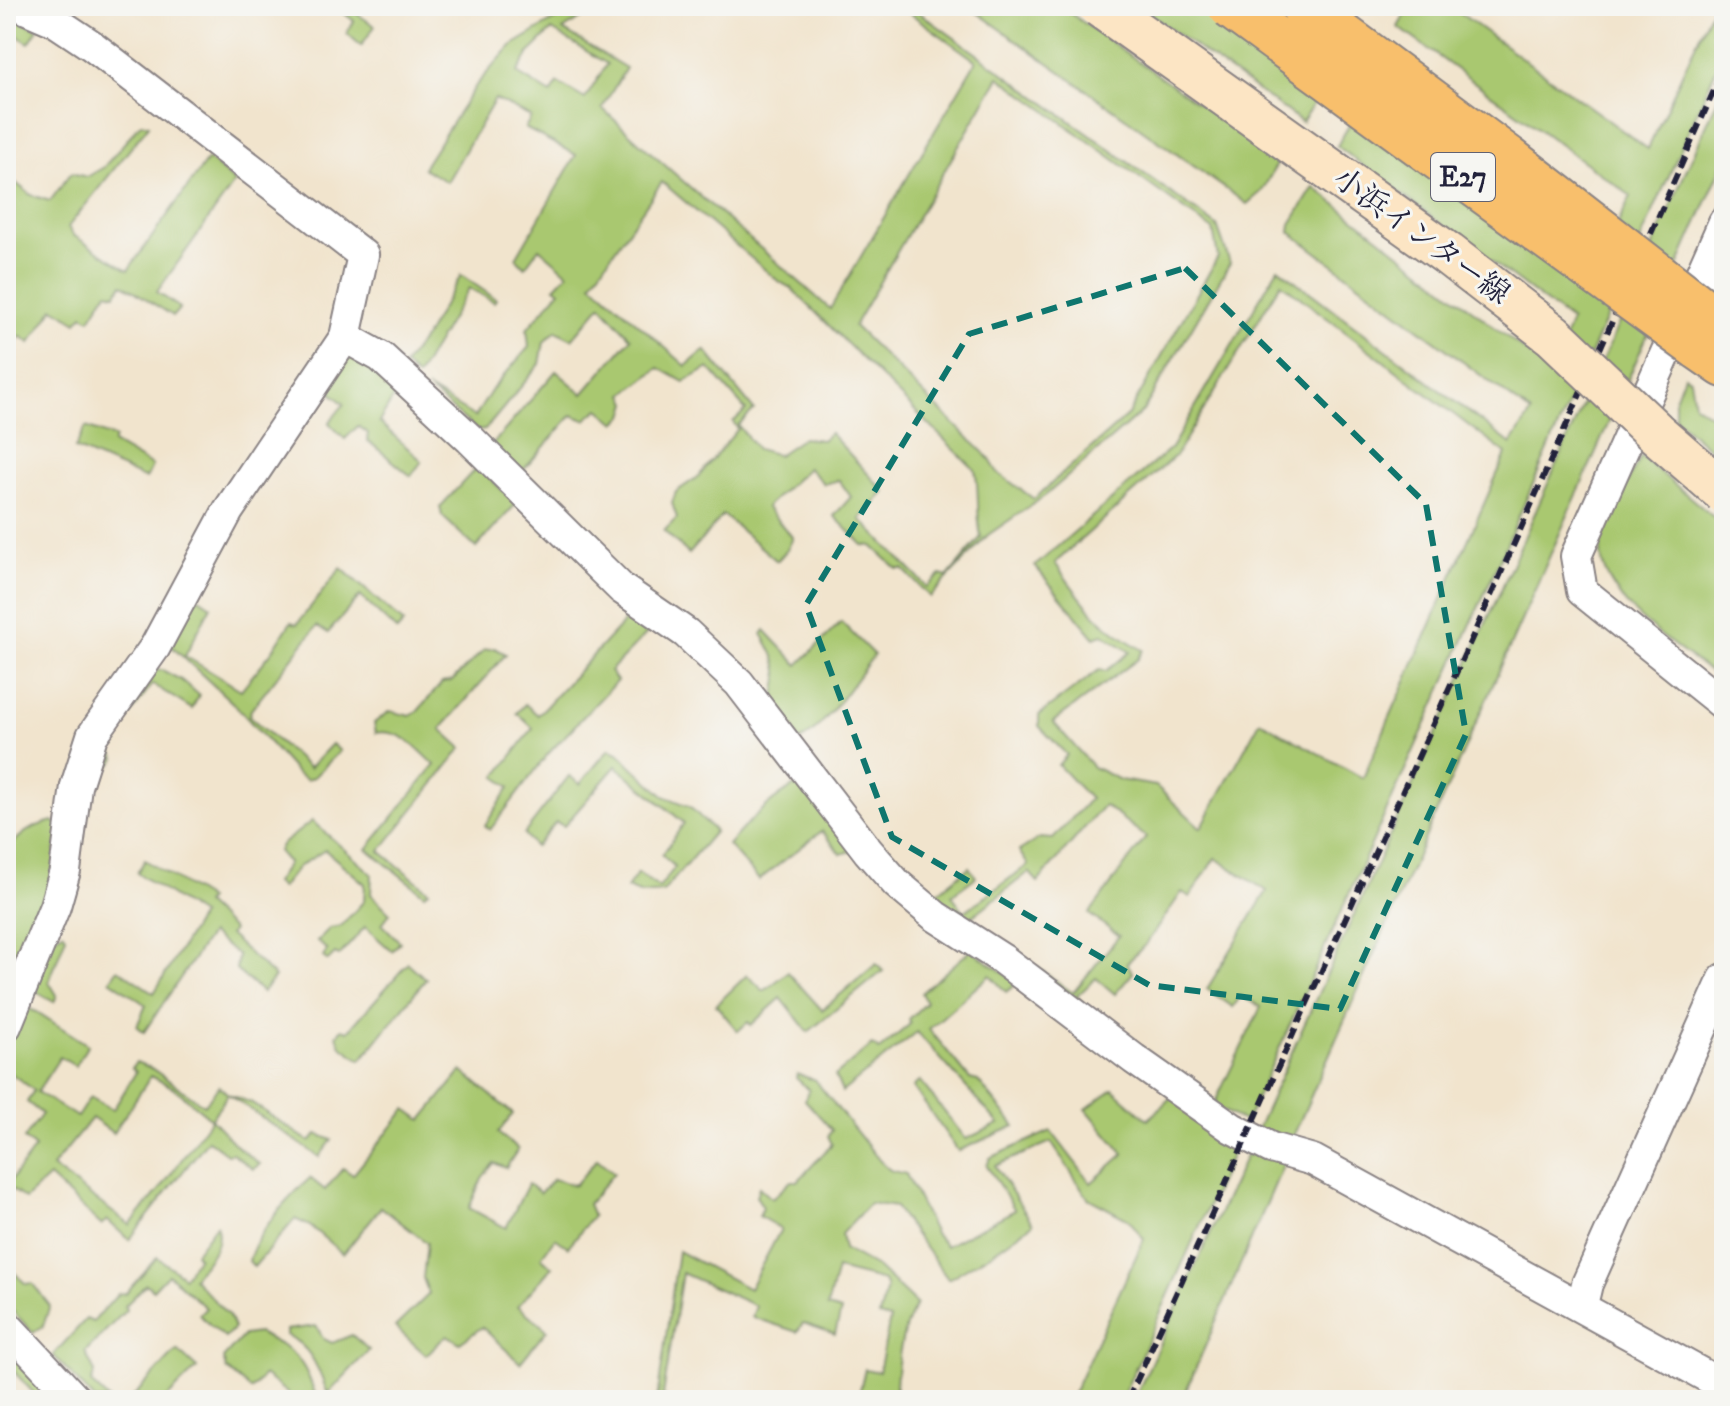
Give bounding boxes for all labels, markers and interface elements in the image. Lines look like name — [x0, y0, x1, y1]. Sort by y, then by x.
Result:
road number: E27 — [1431, 153, 1495, 201]
street label: 小浜インター線 — [1326, 161, 1516, 313]

